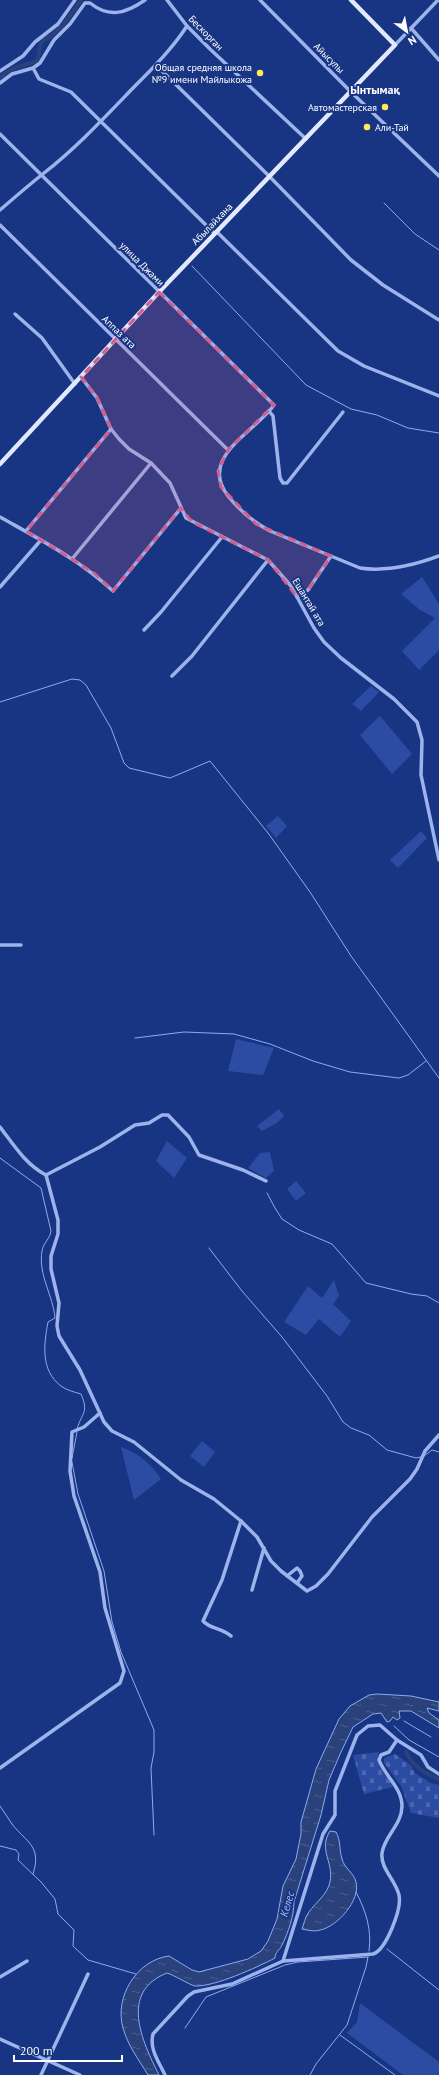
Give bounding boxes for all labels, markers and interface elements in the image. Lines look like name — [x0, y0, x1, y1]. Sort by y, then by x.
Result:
street label: Бескорган — [186, 12, 226, 54]
north arrow — [387, 12, 427, 52]
text: N — [406, 33, 419, 48]
street label: Айысулы — [311, 40, 347, 76]
place label: Общая средняя школа №9 имени Майлыкожа — [152, 61, 252, 86]
marker: Общая средняя школа №9 имени Майлыкожа — [255, 68, 265, 78]
district label: Ынтымақ — [350, 82, 401, 97]
place label: Автомастерская — [308, 101, 377, 114]
marker: Автомастерская — [380, 102, 390, 112]
place label: Али-Тай — [375, 121, 409, 134]
marker: Али-Тай — [362, 122, 372, 132]
street label: Абылайхана — [189, 200, 235, 248]
street label: улица Джами — [117, 239, 167, 289]
street label: Аппаз ата — [99, 313, 139, 351]
street label: Ешантай ата — [290, 575, 329, 629]
water label: Келес — [277, 1889, 297, 1918]
scale bar — [14, 2037, 122, 2063]
text: 200 m — [20, 2043, 53, 2058]

